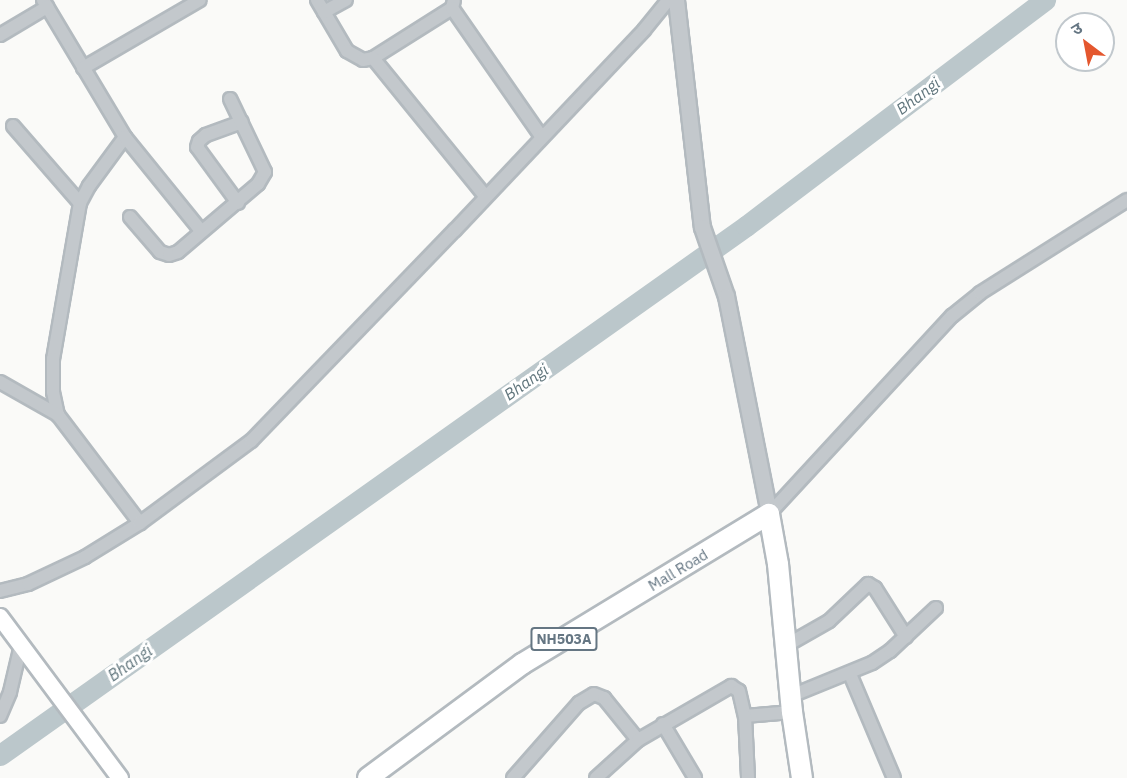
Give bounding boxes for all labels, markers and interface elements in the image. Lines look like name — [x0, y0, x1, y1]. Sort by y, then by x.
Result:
north arrow — [1055, 12, 1115, 72]
text: उ — [1067, 17, 1086, 39]
water label: Bhangi — [892, 73, 944, 119]
water label: Bhangi — [500, 360, 552, 404]
street label: Mall Road — [645, 545, 711, 595]
road number: NH503A — [530, 628, 598, 650]
water label: Bhangi — [104, 641, 156, 685]

